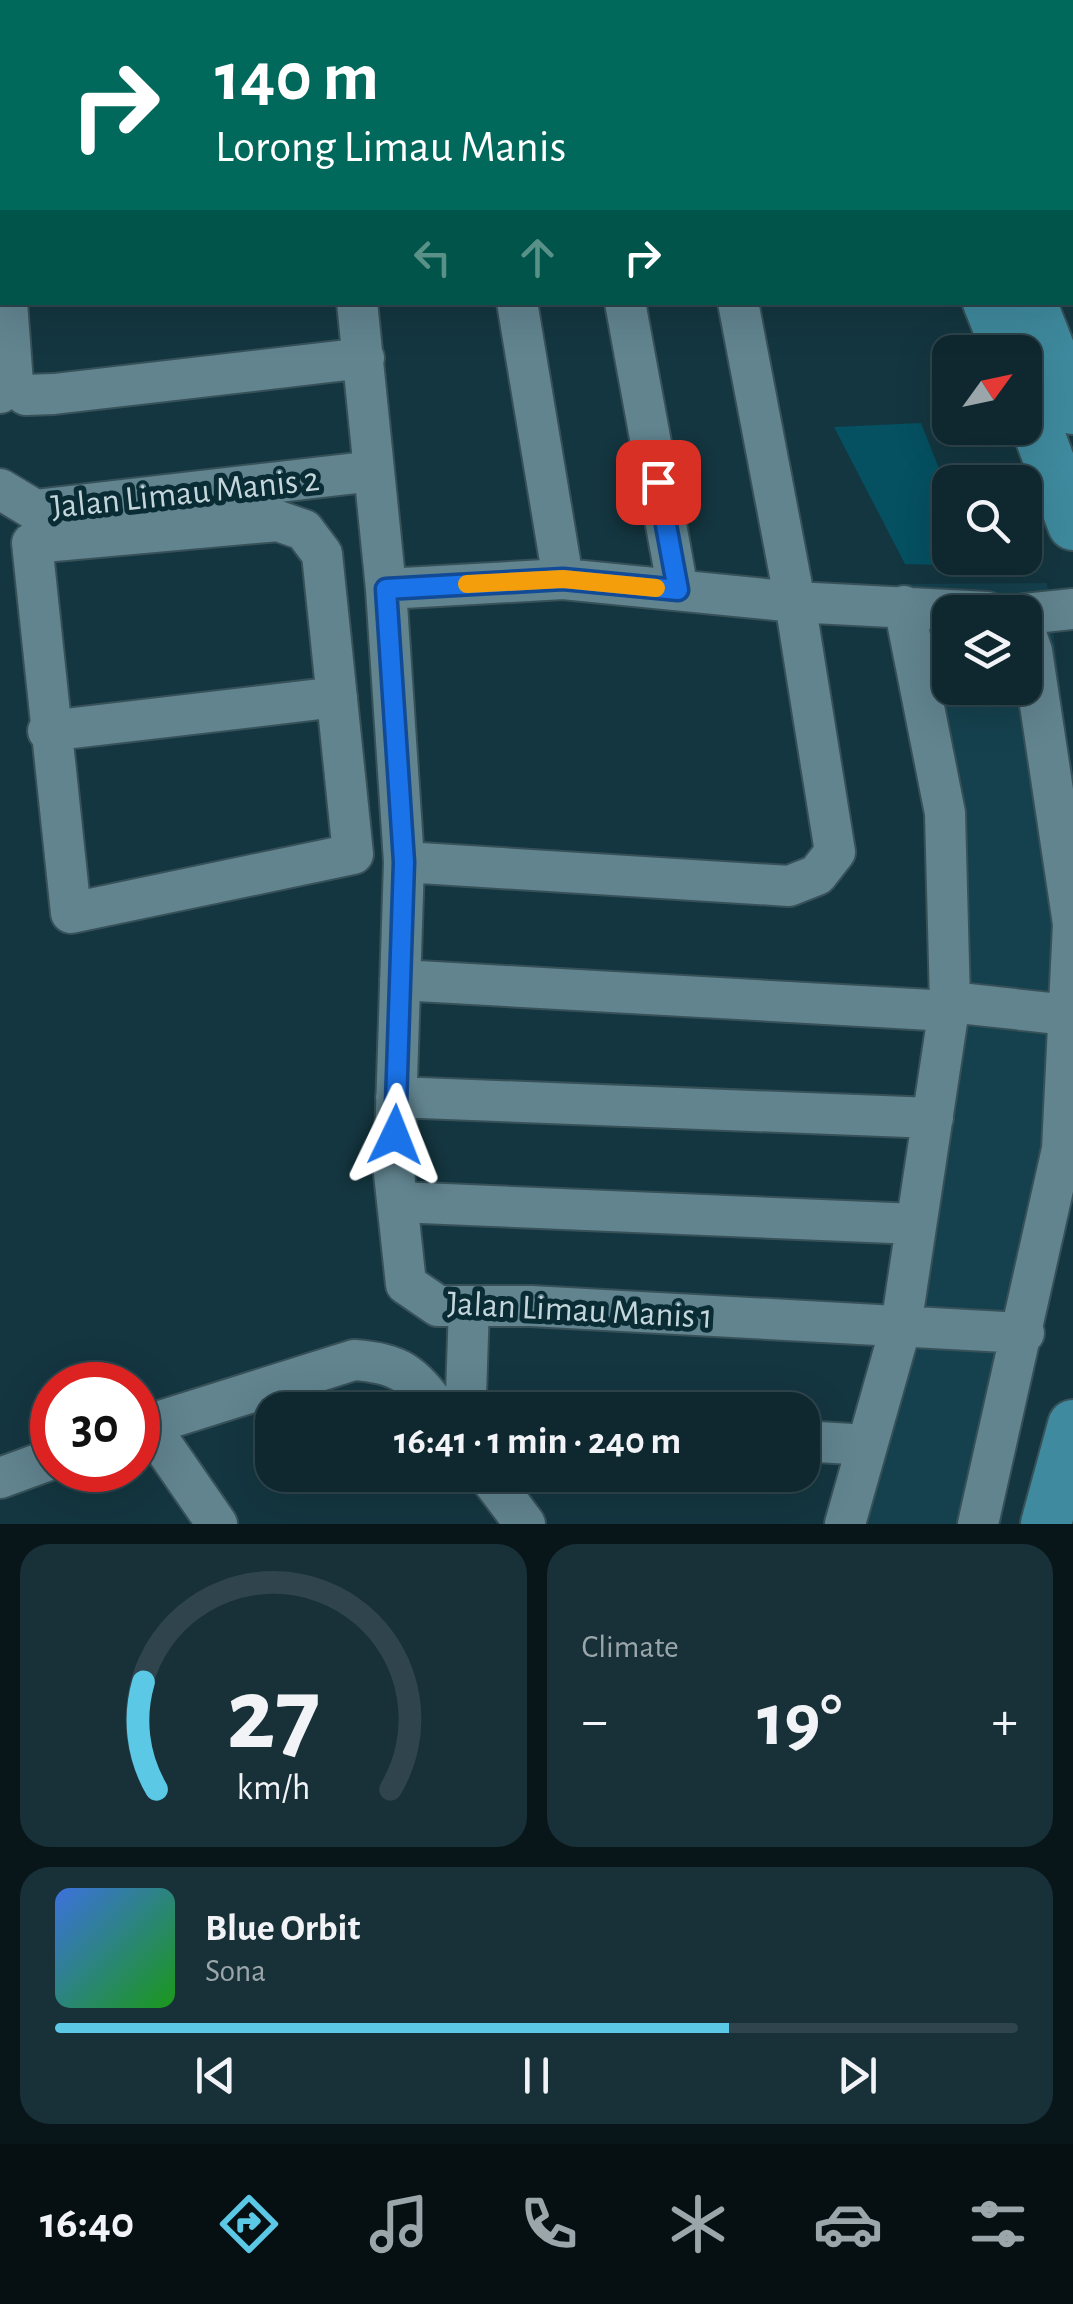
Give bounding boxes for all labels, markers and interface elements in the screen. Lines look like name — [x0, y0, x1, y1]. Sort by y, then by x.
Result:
icon: right — [50, 40, 180, 170]
text: 140 m — [215, 43, 379, 113]
text: Lorong Limau Manis — [215, 125, 566, 170]
icon: left — [405, 230, 460, 285]
icon: ahead — [510, 230, 565, 285]
icon: right — [615, 230, 670, 285]
north arrow — [932, 335, 1042, 445]
map controls — [932, 335, 1042, 705]
pin — [616, 440, 701, 525]
icon: arrive — [631, 455, 686, 510]
street label: Jalan Limau Manis 2 — [49, 462, 321, 525]
button: search — [932, 465, 1042, 575]
button: layers — [932, 595, 1042, 705]
position arrow — [343, 1083, 447, 1187]
street label: Jalan Limau Manis 1 — [446, 1286, 714, 1335]
speed limit sign: 30 — [30, 1362, 160, 1492]
text: 16:41 · 1 min · 240 m — [394, 1423, 681, 1461]
text: Climate — [582, 1631, 679, 1663]
text: 27 — [226, 1664, 320, 1768]
text: 19° — [757, 1684, 842, 1759]
text: − — [582, 1694, 608, 1749]
text: + — [992, 1694, 1018, 1749]
text: km/h — [236, 1770, 310, 1806]
text: Blue Orbit — [205, 1910, 360, 1948]
text: Sona — [205, 1955, 266, 1987]
icon: previous — [188, 2048, 243, 2103]
icon: pause — [509, 2048, 564, 2103]
icon: next — [830, 2048, 885, 2103]
icon: directions — [214, 2189, 284, 2259]
icon: music — [364, 2189, 434, 2259]
icon: phone — [514, 2189, 584, 2259]
icon: climate — [663, 2189, 733, 2259]
icon: car — [813, 2189, 883, 2259]
icon: filters — [963, 2189, 1033, 2259]
text: 16:40 — [40, 2201, 134, 2246]

